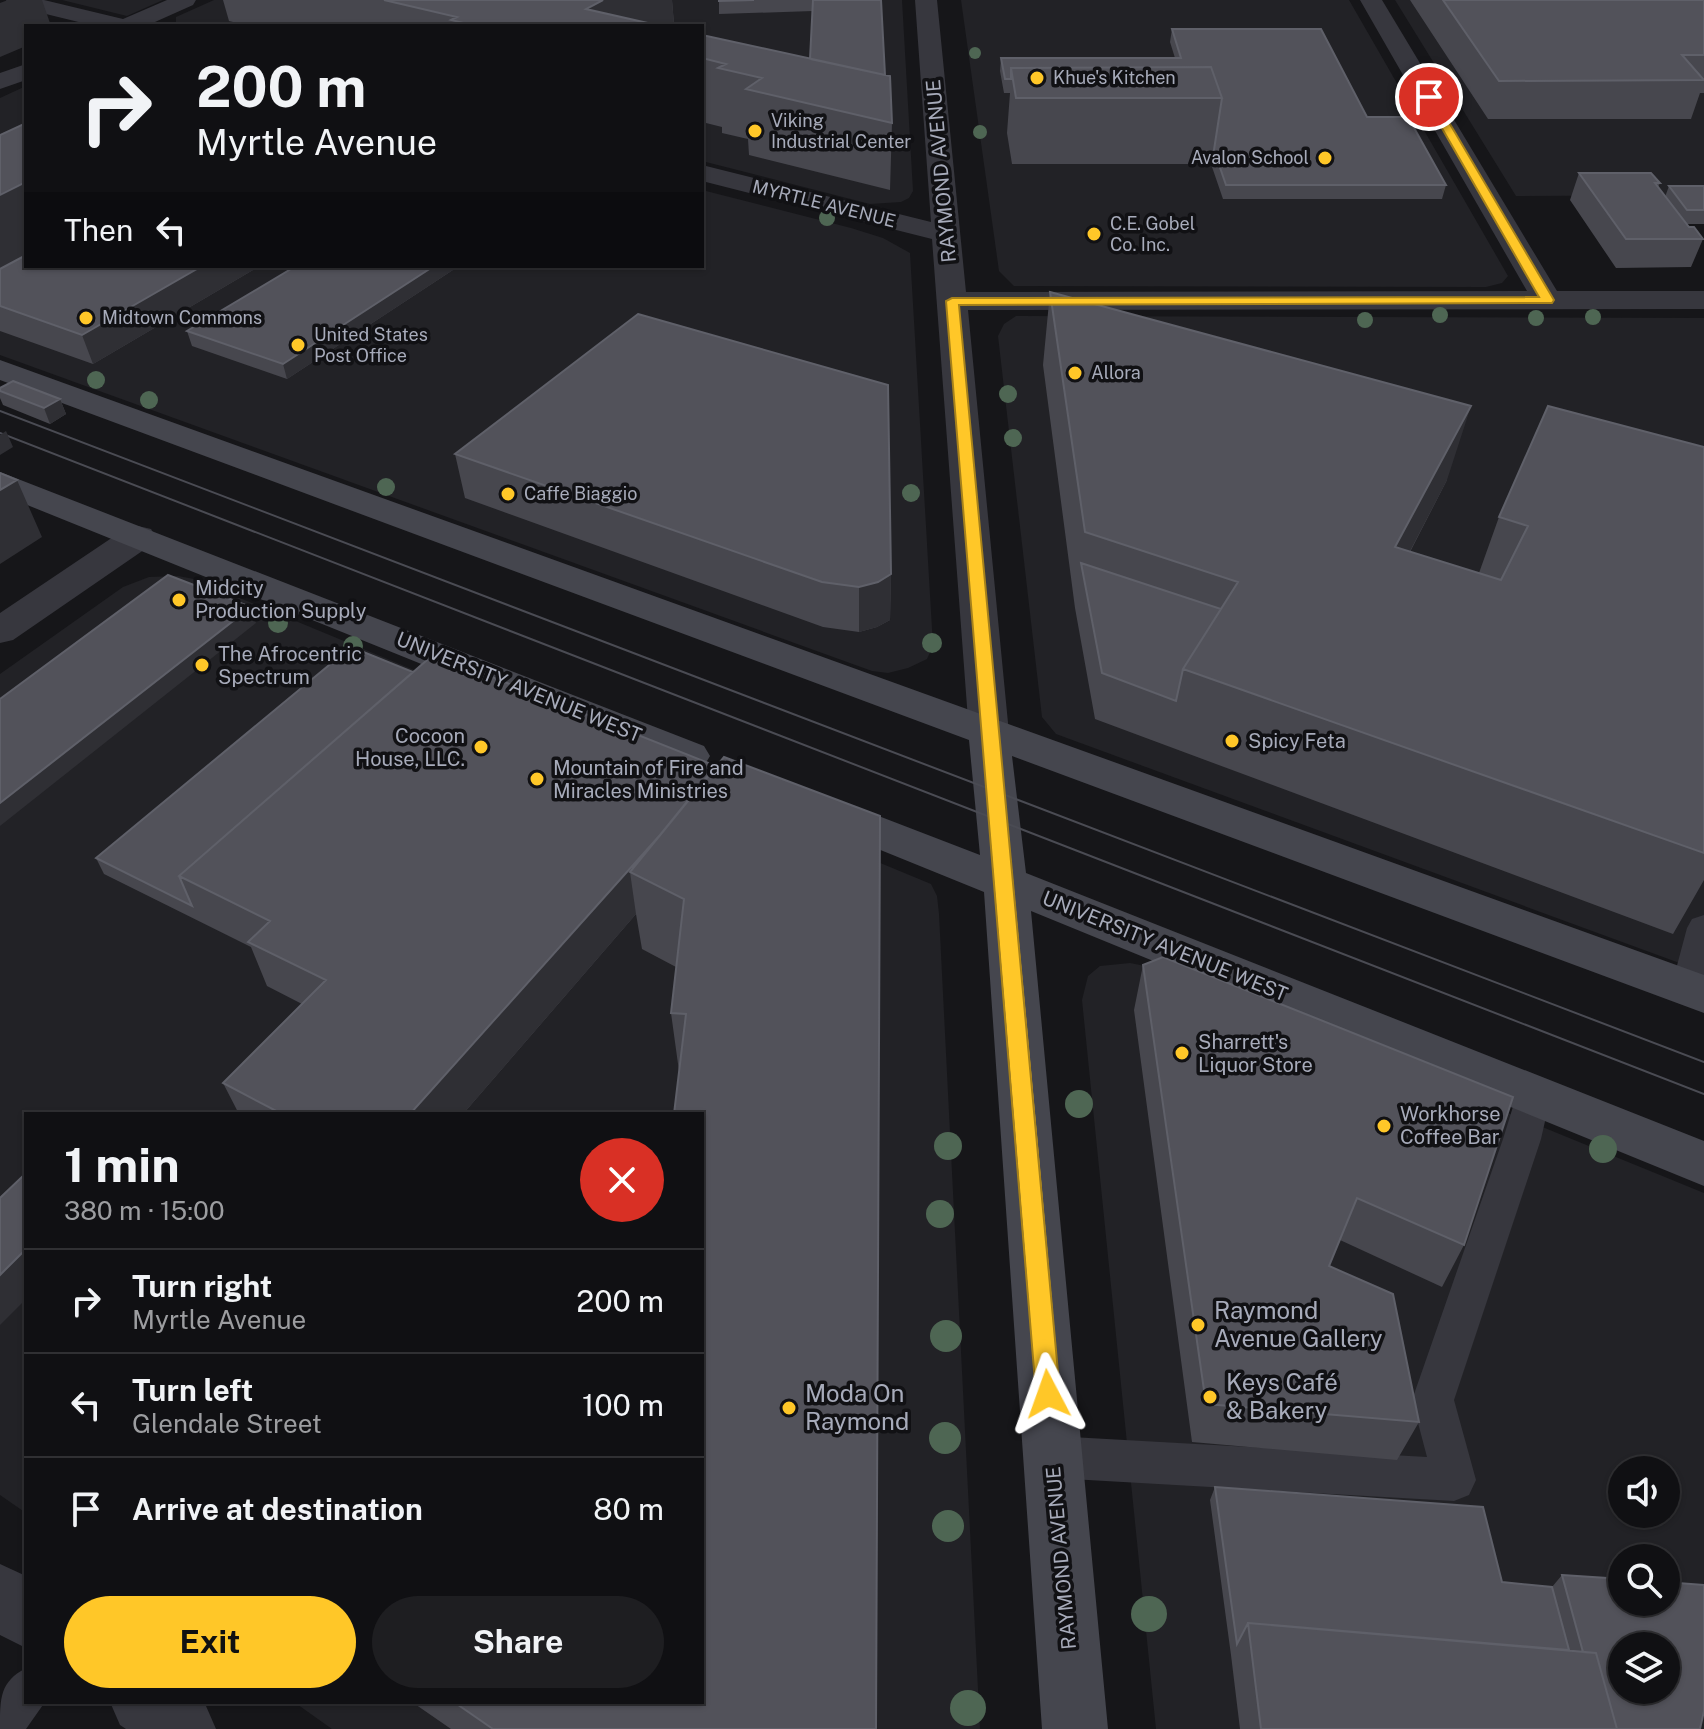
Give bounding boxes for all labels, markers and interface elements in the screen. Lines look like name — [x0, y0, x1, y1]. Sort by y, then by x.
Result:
text: 200 m — [196, 54, 366, 120]
icon: right — [64, 56, 168, 160]
pin — [1395, 63, 1463, 131]
place label: Khue's Kitchen — [1053, 67, 1176, 88]
marker: Khue's Kitchen — [1028, 69, 1046, 87]
icon: arrive — [1407, 75, 1451, 119]
street label: RAYMOND AVENUE — [921, 78, 961, 264]
place label: Viking Industrial Center — [771, 110, 911, 152]
text: Myrtle Avenue — [196, 121, 437, 163]
marker: Viking Industrial Center — [746, 122, 764, 140]
place label: Avalon School — [1191, 147, 1309, 168]
marker: Avalon School — [1316, 149, 1334, 167]
street label: MYRTLE AVENUE — [750, 176, 898, 231]
icon: left — [149, 208, 193, 252]
text: Then — [64, 212, 133, 248]
place label: C.E. Gobel Co. Inc. — [1110, 213, 1195, 255]
marker: C.E. Gobel Co. Inc. — [1085, 225, 1103, 243]
place label: Midtown Commons — [102, 307, 262, 328]
marker: Midtown Commons — [77, 309, 95, 327]
place label: United States Post Office — [314, 324, 428, 366]
marker: United States Post Office — [289, 336, 307, 354]
place label: Allora — [1091, 362, 1141, 383]
marker: Allora — [1066, 364, 1084, 382]
place label: Caffe Biaggio — [524, 483, 637, 504]
marker: Caffe Biaggio — [499, 485, 517, 503]
place label: Midcity Production Supply — [195, 576, 367, 623]
marker: Midcity Production Supply — [170, 591, 188, 609]
street label: UNIVERSITY AVENUE WEST — [393, 627, 645, 747]
place label: The Afrocentric Spectrum — [218, 642, 362, 689]
marker: The Afrocentric Spectrum — [193, 656, 211, 674]
place label: Cocoon House, LLC. — [355, 724, 465, 771]
place label: Spicy Feta — [1248, 729, 1346, 753]
marker: Spicy Feta — [1223, 732, 1241, 750]
marker: Cocoon House, LLC. — [472, 738, 490, 756]
place label: Mountain of Fire and Miracles Ministries — [553, 756, 744, 803]
marker: Mountain of Fire and Miracles Ministries — [528, 770, 546, 788]
street label: UNIVERSITY AVENUE WEST — [1039, 886, 1291, 1006]
place label: Sharrett's Liquor Store — [1198, 1030, 1313, 1077]
marker: Sharrett's Liquor Store — [1173, 1044, 1191, 1062]
place label: Workhorse Coffee Bar — [1400, 1102, 1501, 1149]
marker: Workhorse Coffee Bar — [1375, 1117, 1393, 1135]
text: 1 min — [64, 1136, 180, 1193]
button: close — [580, 1138, 664, 1222]
text: 380 m · 15:00 — [64, 1195, 225, 1226]
text: Turn right — [132, 1268, 272, 1304]
icon: right — [64, 1279, 108, 1323]
text: 200 m — [576, 1283, 664, 1319]
place label: Raymond Avenue Gallery — [1214, 1296, 1383, 1352]
text: Myrtle Avenue — [132, 1304, 306, 1335]
marker: Raymond Avenue Gallery — [1189, 1316, 1207, 1334]
position arrow — [1006, 1352, 1090, 1436]
place label: Keys Café & Bakery — [1226, 1368, 1338, 1424]
text: Turn left — [132, 1372, 253, 1408]
place label: Moda On Raymond — [805, 1379, 909, 1435]
icon: left — [64, 1383, 108, 1427]
text: 100 m — [582, 1387, 664, 1423]
marker: Keys Café & Bakery — [1201, 1388, 1219, 1406]
marker: Moda On Raymond — [780, 1399, 798, 1417]
text: Glendale Street — [132, 1408, 322, 1439]
map controls — [1608, 1456, 1680, 1704]
button: sound — [1608, 1456, 1680, 1528]
street label: RAYMOND AVENUE — [1041, 1465, 1081, 1651]
icon: arrive — [64, 1487, 108, 1531]
text: Arrive at destination — [132, 1491, 423, 1527]
text: 80 m — [593, 1491, 664, 1527]
button: search — [1608, 1544, 1680, 1616]
button: Exit — [64, 1596, 356, 1688]
button: Share — [372, 1596, 664, 1688]
button: layers — [1608, 1632, 1680, 1704]

